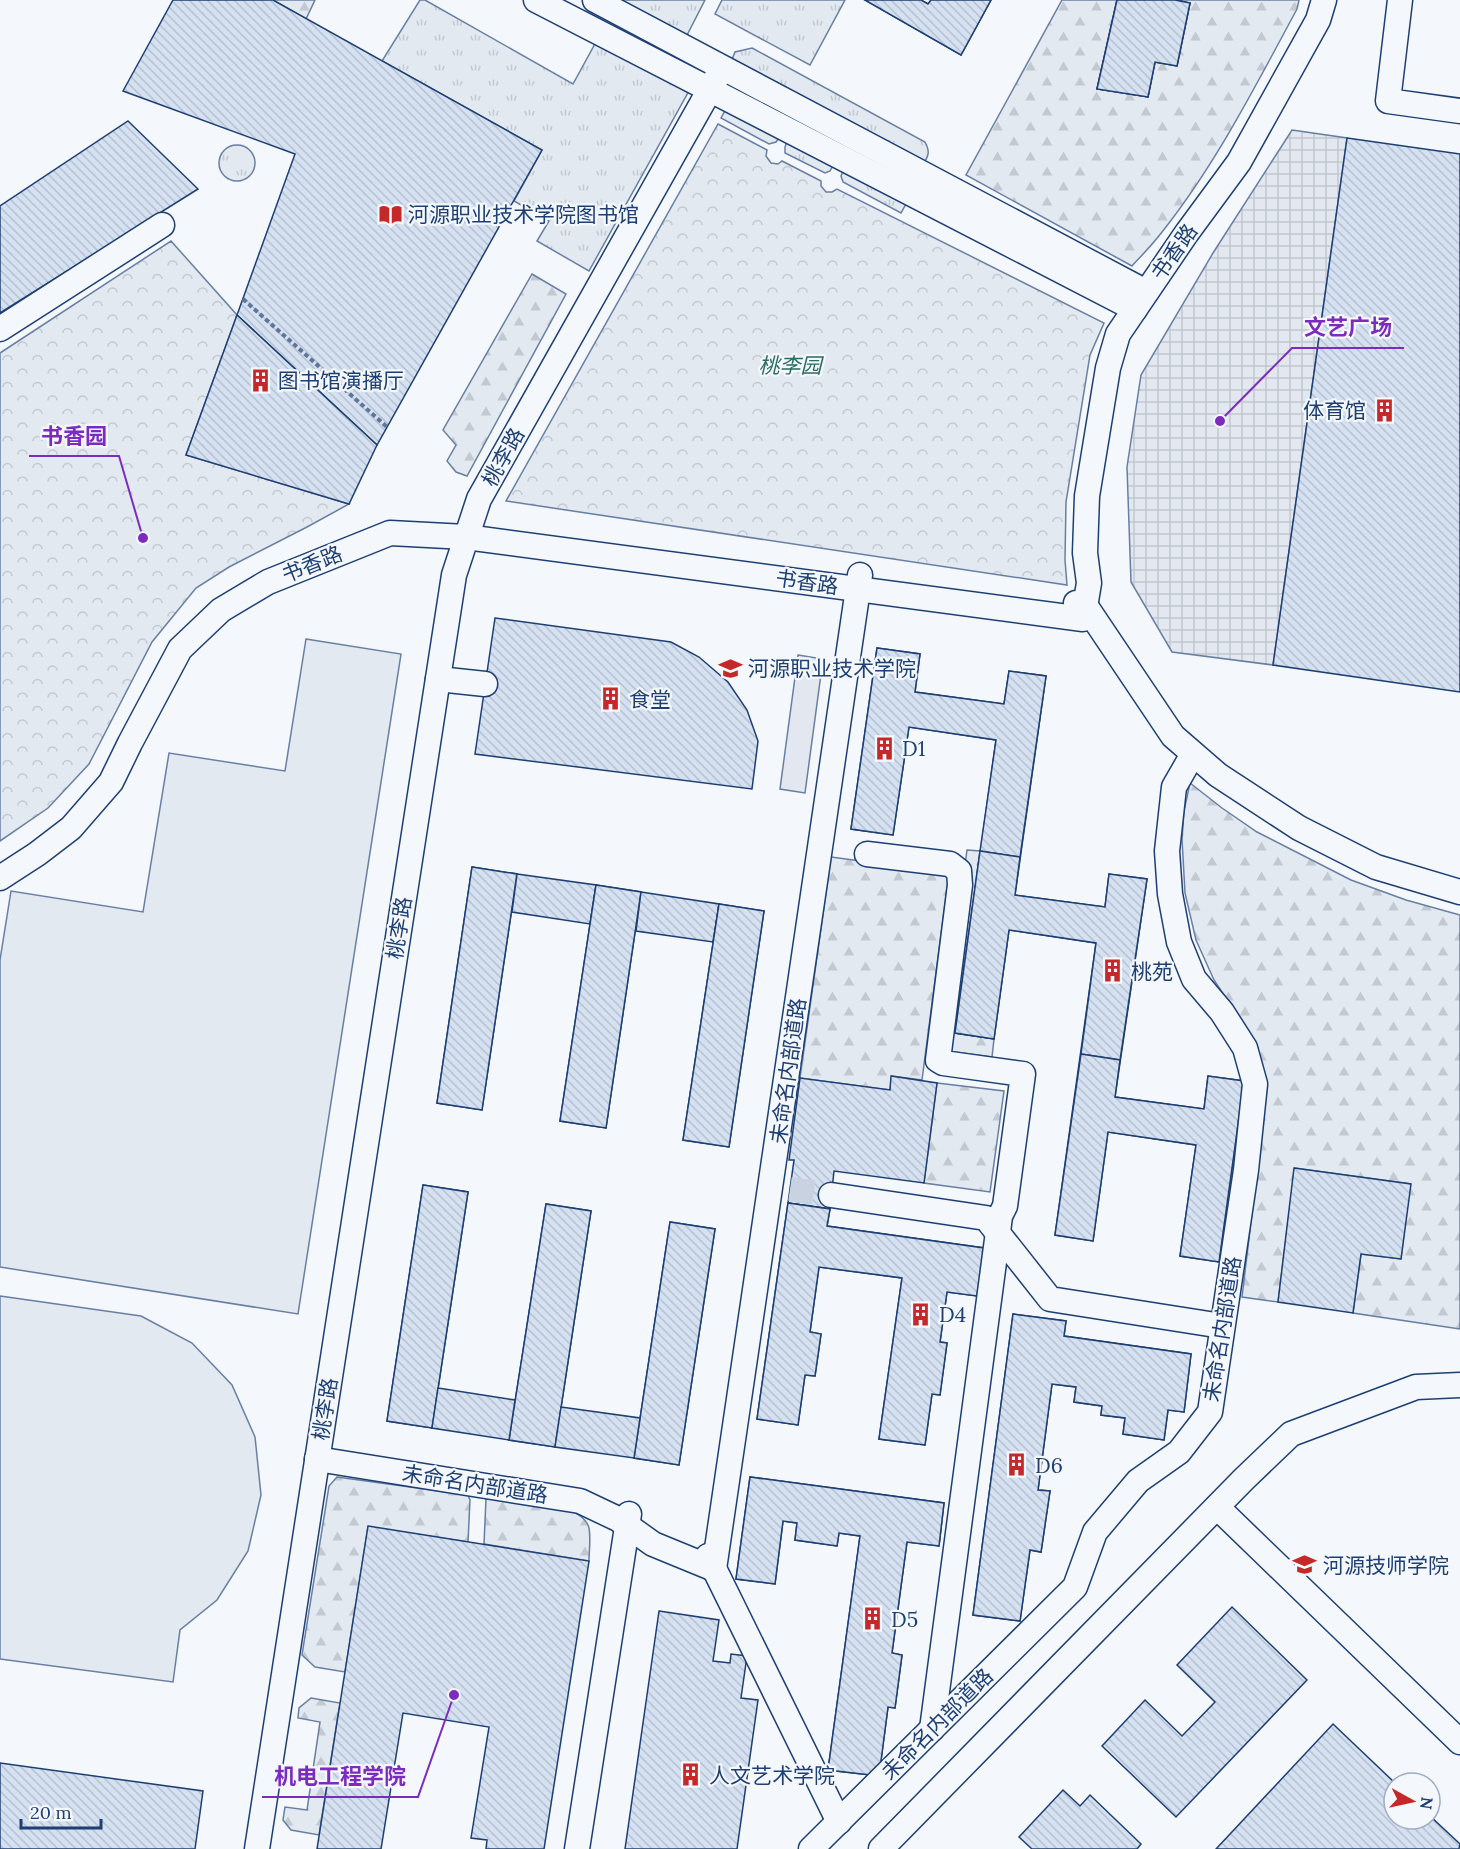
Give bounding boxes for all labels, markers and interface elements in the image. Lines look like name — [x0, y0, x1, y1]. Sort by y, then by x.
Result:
library icon: 河源职业技术学院图书馆 — [377, 201, 403, 227]
place label: 河源职业技术学院图书馆 — [408, 201, 639, 228]
street label: 书香路 — [1145, 218, 1203, 286]
callout: 文艺广场 — [1292, 308, 1404, 348]
text: 文艺广场 — [1304, 313, 1392, 341]
park label: 桃李园 — [759, 352, 824, 379]
building icon: 图书馆演播厅 — [247, 367, 273, 393]
place label: 图书馆演播厅 — [278, 367, 404, 394]
place label: 体育馆 — [1303, 397, 1366, 424]
building icon: 体育馆 — [1371, 397, 1397, 423]
callout: 书香园 — [29, 416, 119, 456]
text: 书香园 — [41, 422, 107, 450]
street label: 桃李路 — [476, 423, 530, 491]
street label: 书香路 — [278, 540, 346, 588]
street label: 书香路 — [774, 564, 840, 600]
school or university icon: 河源职业技术学院 — [717, 655, 743, 681]
place label: 河源职业技术学院 — [748, 655, 916, 682]
building icon: 食堂 — [598, 686, 624, 712]
place label: 食堂 — [629, 686, 671, 713]
building icon: D1 — [871, 735, 897, 761]
place label: D1 — [902, 735, 925, 762]
street label: 桃李路 — [381, 895, 417, 961]
building icon: 桃苑 — [1100, 958, 1126, 984]
place label: 桃苑 — [1131, 958, 1173, 985]
street label: 未命名内部道路 — [764, 996, 812, 1146]
street label: 未命名内部道路 — [1197, 1254, 1247, 1404]
building icon: D4 — [908, 1301, 934, 1327]
place label: D4 — [939, 1301, 966, 1328]
street label: 桃李路 — [307, 1376, 343, 1442]
building icon: D6 — [1004, 1452, 1030, 1478]
place label: D6 — [1035, 1452, 1063, 1479]
street label: 未命名内部道路 — [400, 1459, 550, 1509]
school or university icon: 河源技师学院 — [1292, 1552, 1318, 1578]
place label: 河源技师学院 — [1323, 1552, 1449, 1579]
building icon: D5 — [860, 1606, 886, 1632]
place label: D5 — [891, 1606, 918, 1633]
street label: 未命名内部道路 — [875, 1662, 999, 1786]
callout: 机电工程学院 — [262, 1757, 418, 1797]
text: 机电工程学院 — [274, 1762, 406, 1790]
building icon: 人文艺术学院 — [678, 1762, 704, 1788]
place label: 人文艺术学院 — [709, 1762, 835, 1789]
north arrow — [1382, 1771, 1442, 1831]
scale bar — [21, 1792, 100, 1830]
text: N — [1416, 1796, 1438, 1811]
text: 20 m — [30, 1801, 72, 1824]

